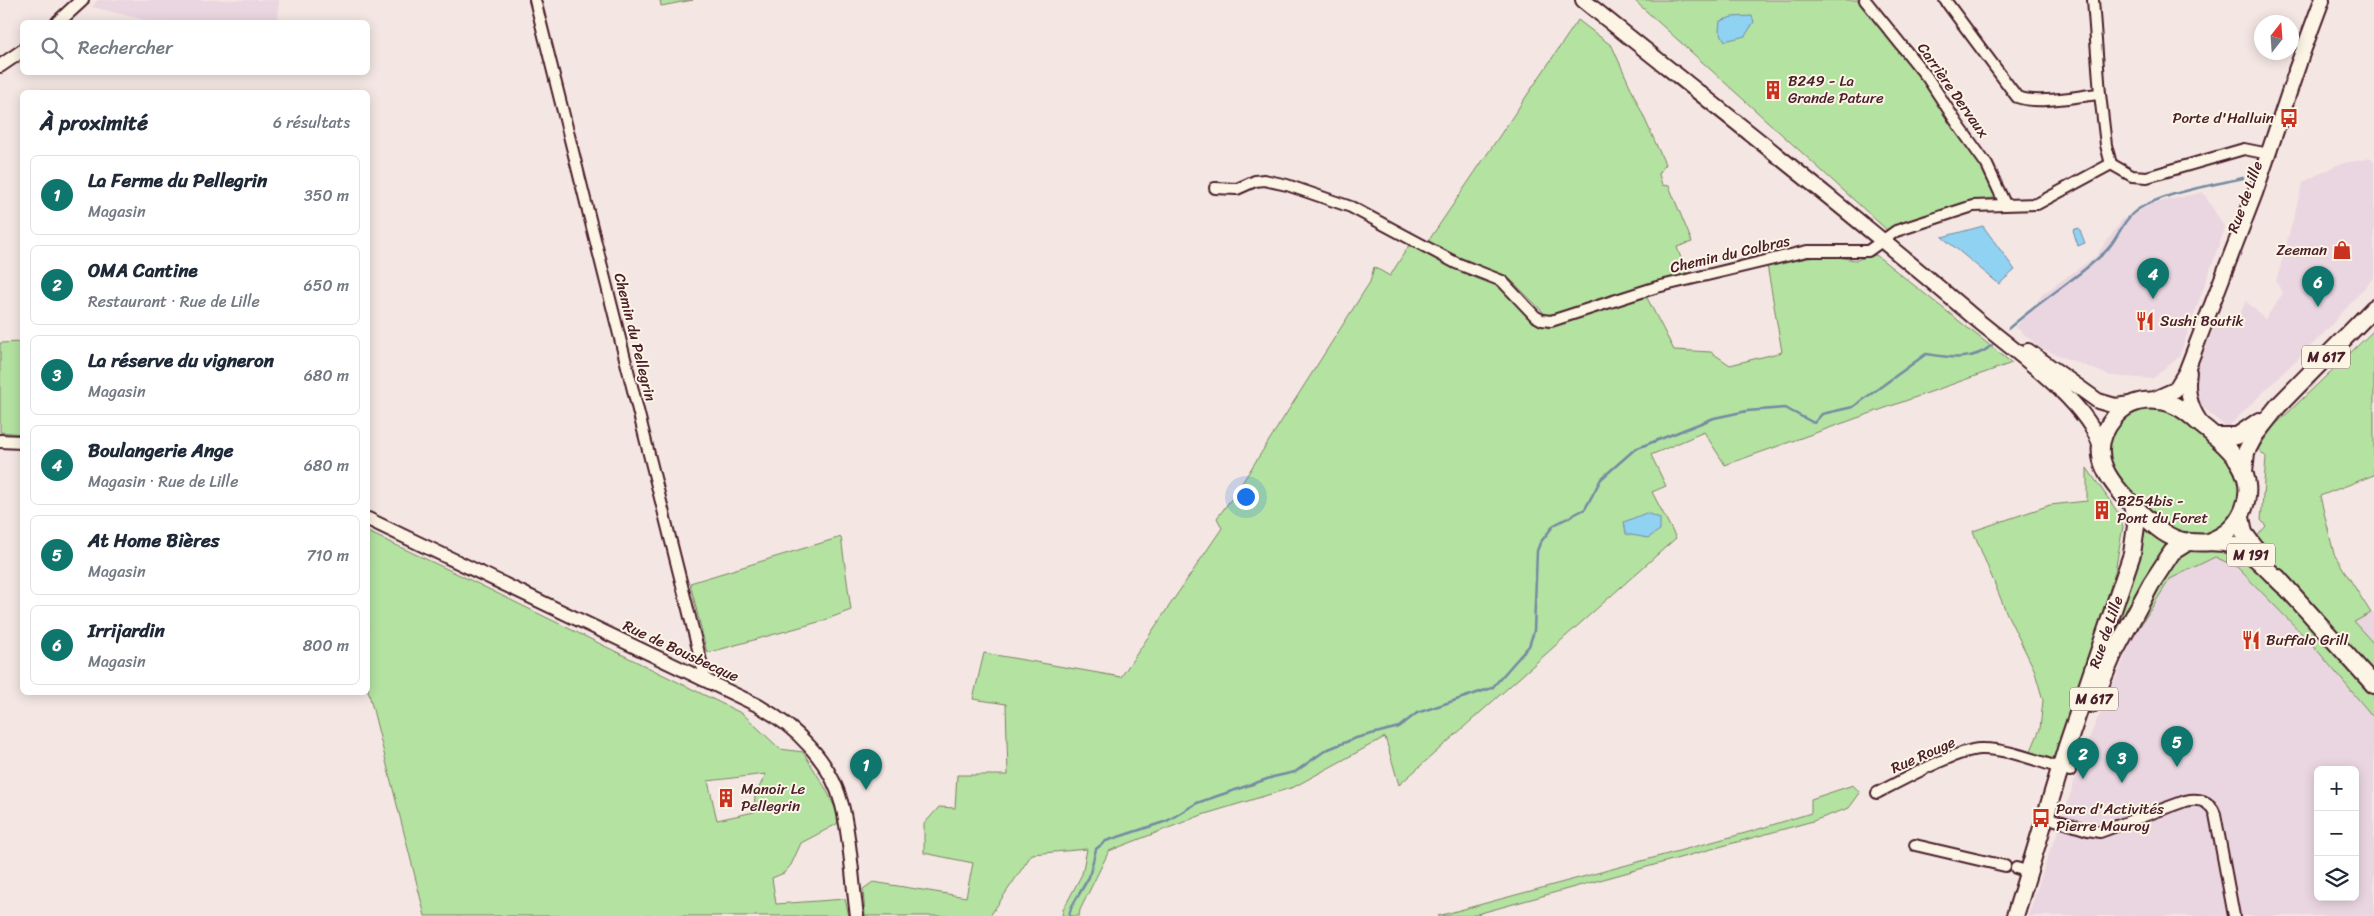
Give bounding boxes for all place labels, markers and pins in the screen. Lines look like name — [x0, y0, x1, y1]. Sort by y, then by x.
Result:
place label: B249 - La Grande Pature — [1788, 68, 1884, 111]
building icon: B249 - La Grande Pature — [1762, 79, 1784, 101]
place label: Porte d'Halluin — [2172, 105, 2274, 131]
bus stop icon: Porte d'Halluin — [2278, 107, 2300, 129]
place label: Zeeman — [2276, 237, 2327, 263]
shop icon: Zeeman — [2331, 239, 2353, 261]
pin: 4 — [2137, 258, 2169, 299]
pin: 6 — [2302, 266, 2334, 307]
place label: Sushi Boutik — [2160, 308, 2245, 334]
restaurant icon: Sushi Boutik — [2134, 310, 2156, 332]
place label: B254bis - Pont du Foret — [2117, 488, 2209, 531]
building icon: B254bis - Pont du Foret — [2091, 499, 2113, 521]
place label: Buffalo Grill — [2266, 627, 2349, 653]
restaurant icon: Buffalo Grill — [2240, 629, 2262, 651]
pin: 5 — [2161, 726, 2193, 767]
pin: 2 — [2067, 738, 2099, 779]
pin: 3 — [2106, 742, 2138, 783]
pin: 1 — [850, 749, 882, 790]
place label: Manoir Le Pellegrin — [741, 776, 806, 819]
building icon: Manoir Le Pellegrin — [715, 787, 737, 809]
place label: Parc d'Activités Pierre Mauroy — [2056, 796, 2164, 839]
bus stop icon: Parc d'Activités Pierre Mauroy — [2030, 807, 2052, 829]

